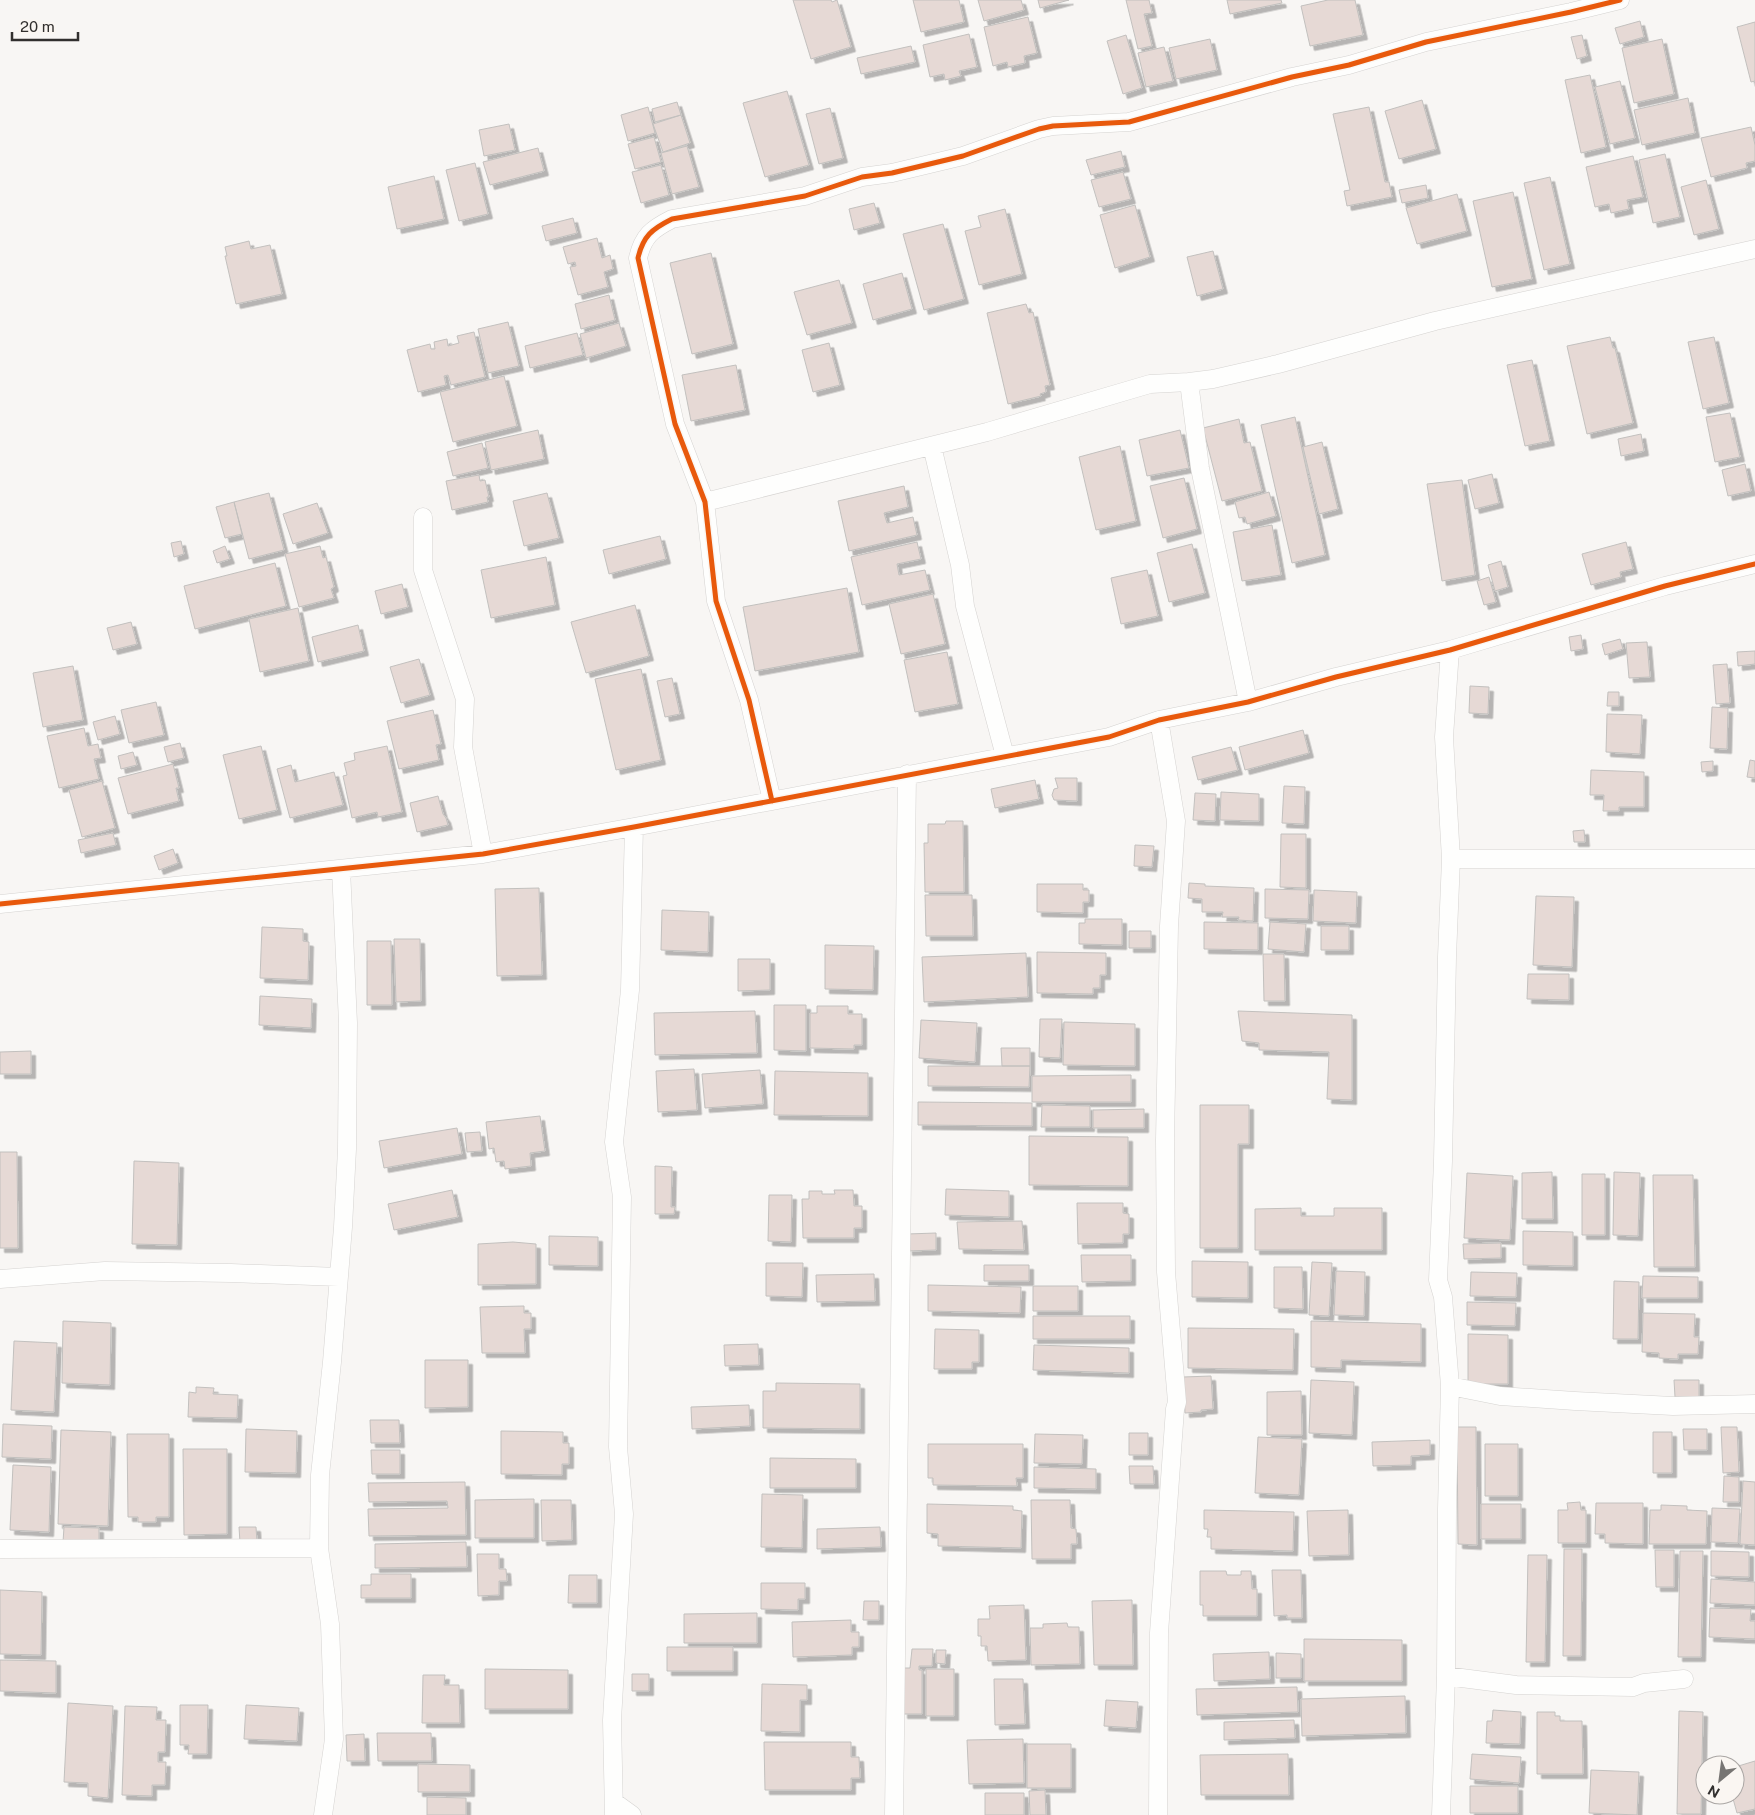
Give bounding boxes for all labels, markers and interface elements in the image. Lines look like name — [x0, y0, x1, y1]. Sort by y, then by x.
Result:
scale bar — [12, 10, 79, 42]
text: 20 m — [20, 18, 55, 35]
north arrow — [1695, 1755, 1745, 1805]
text: N — [1705, 1782, 1722, 1801]

